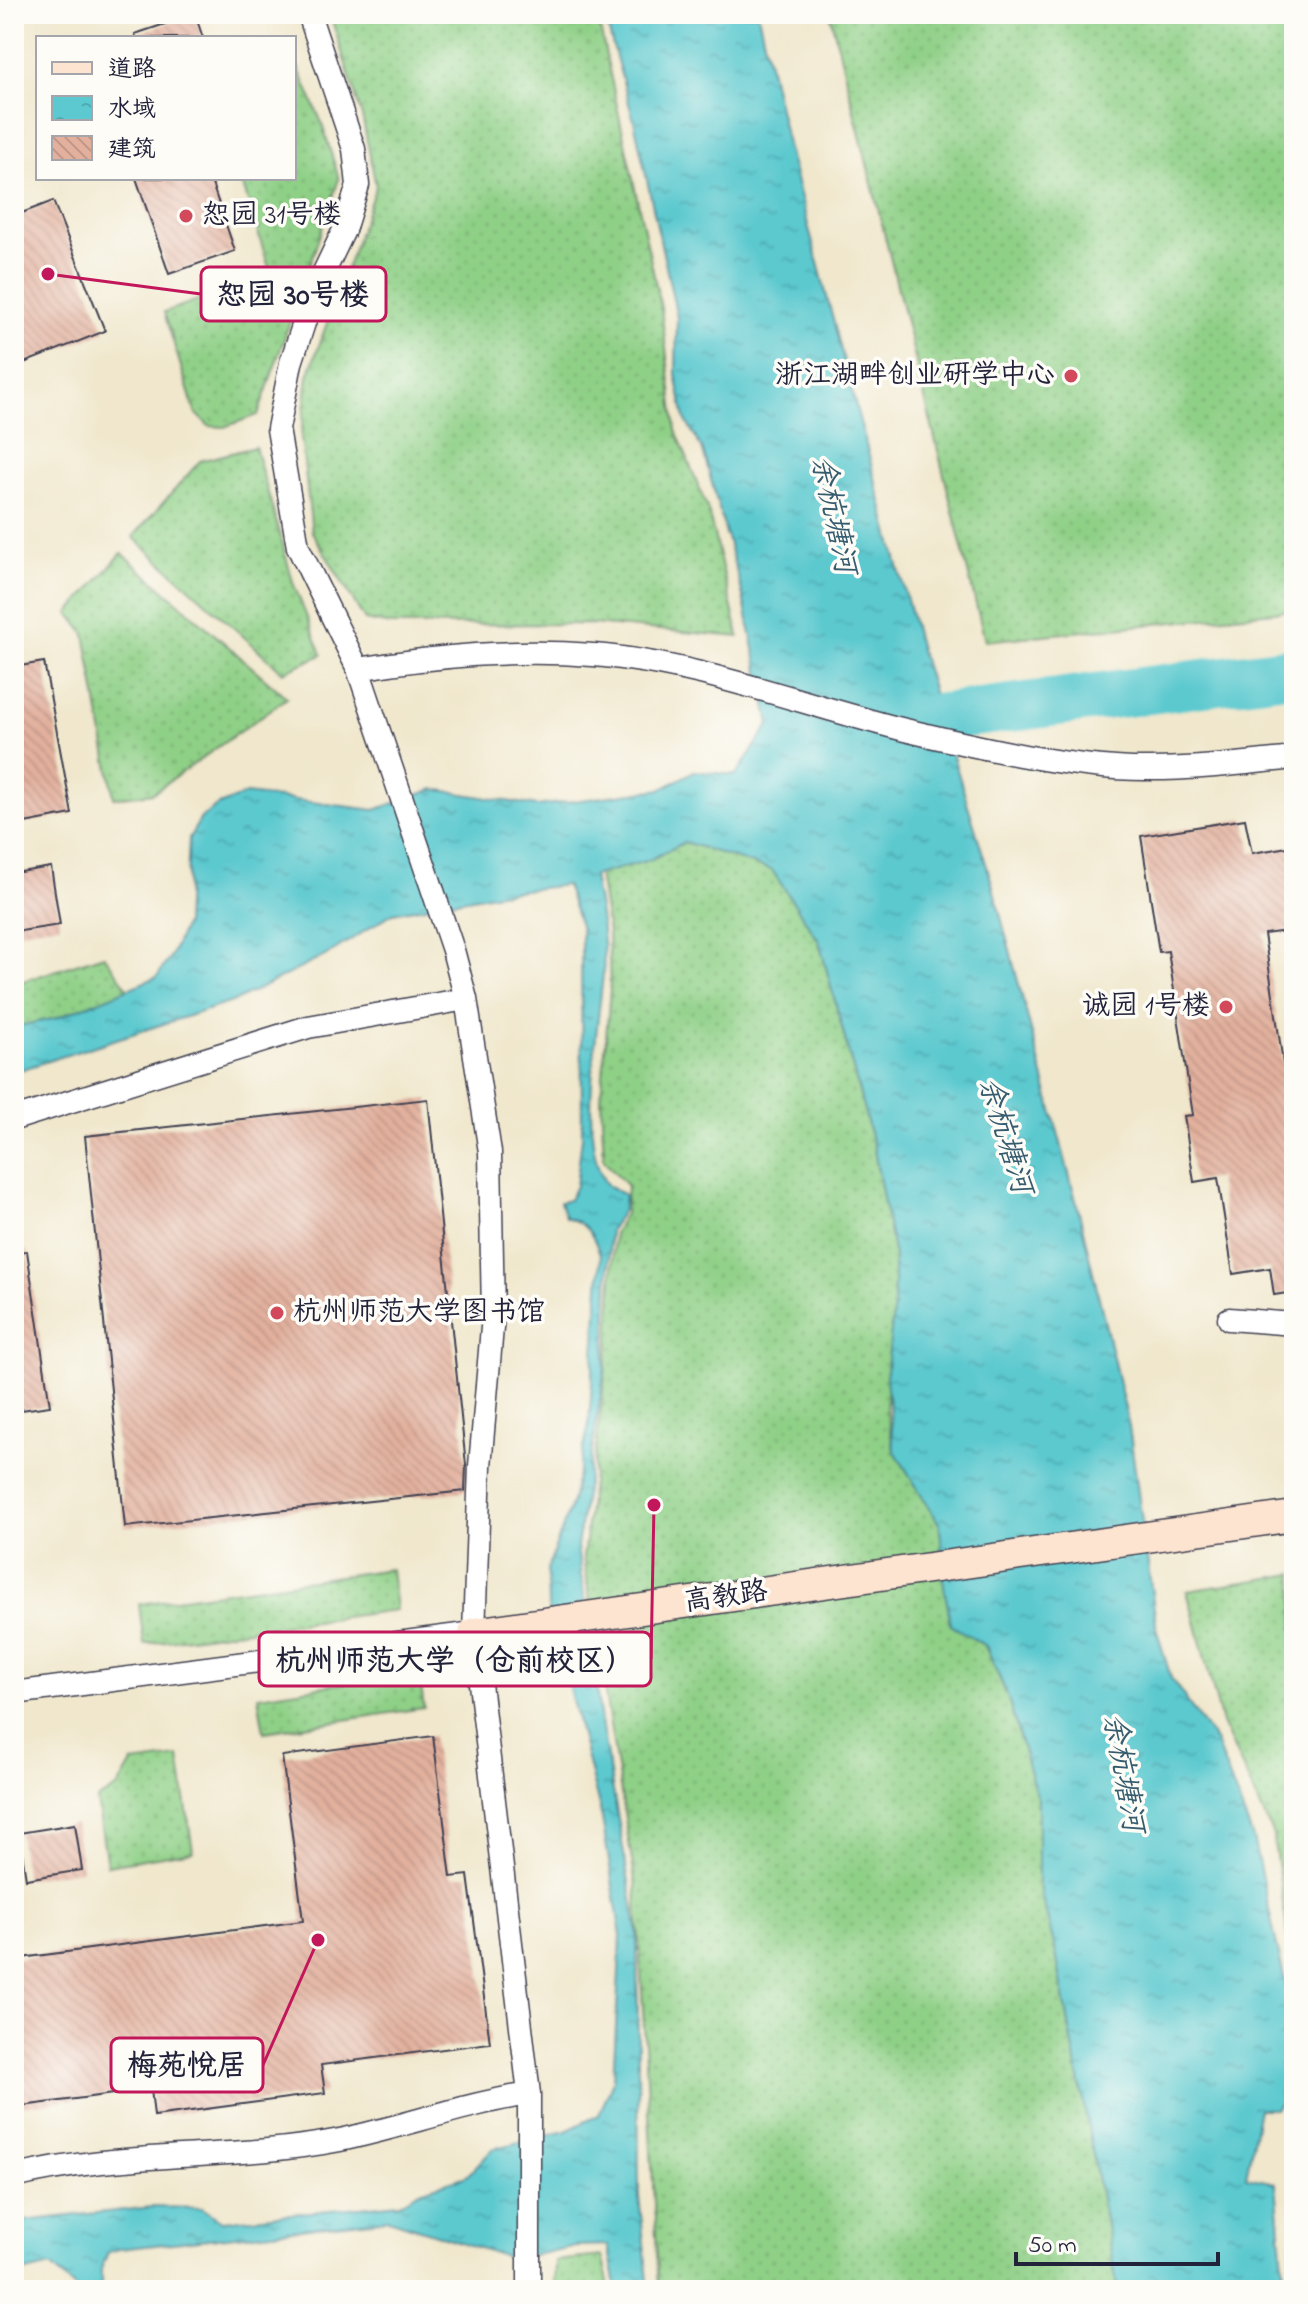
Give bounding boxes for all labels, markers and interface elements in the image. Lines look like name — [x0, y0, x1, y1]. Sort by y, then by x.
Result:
legend — [36, 36, 296, 180]
text: 道路 — [108, 53, 156, 88]
text: 水域 — [108, 93, 156, 128]
text: 建筑 — [108, 133, 156, 168]
place label: 恕园 31号楼 — [202, 196, 341, 237]
marker: 恕园 31号楼 — [177, 207, 195, 225]
callout: 恕园 30号楼 — [201, 267, 386, 321]
text: 恕园 30号楼 — [217, 275, 369, 319]
place label: 浙江湖畔创业研学中心 — [775, 356, 1055, 397]
marker: 浙江湖畔创业研学中心 — [1062, 367, 1080, 385]
water label: 余杭塘河 — [798, 452, 867, 583]
place label: 诚园 1号楼 — [1082, 987, 1210, 1028]
marker: 诚园 1号楼 — [1217, 998, 1235, 1016]
water label: 余杭塘河 — [965, 1072, 1044, 1205]
place label: 杭州师范大学图书馆 — [293, 1293, 545, 1334]
marker: 杭州师范大学图书馆 — [268, 1304, 286, 1322]
street label: 高教路 — [682, 1572, 770, 1624]
callout: 杭州师范大学（仓前校区） — [259, 1632, 651, 1686]
text: 杭州师范大学（仓前校区） — [275, 1641, 635, 1685]
water label: 余杭塘河 — [1090, 1710, 1155, 1841]
callout: 梅苑悦居 — [111, 2038, 263, 2092]
text: 梅苑悦居 — [127, 2046, 247, 2090]
scale bar — [1016, 2216, 1218, 2266]
text: 50 m — [1028, 2229, 1077, 2264]

